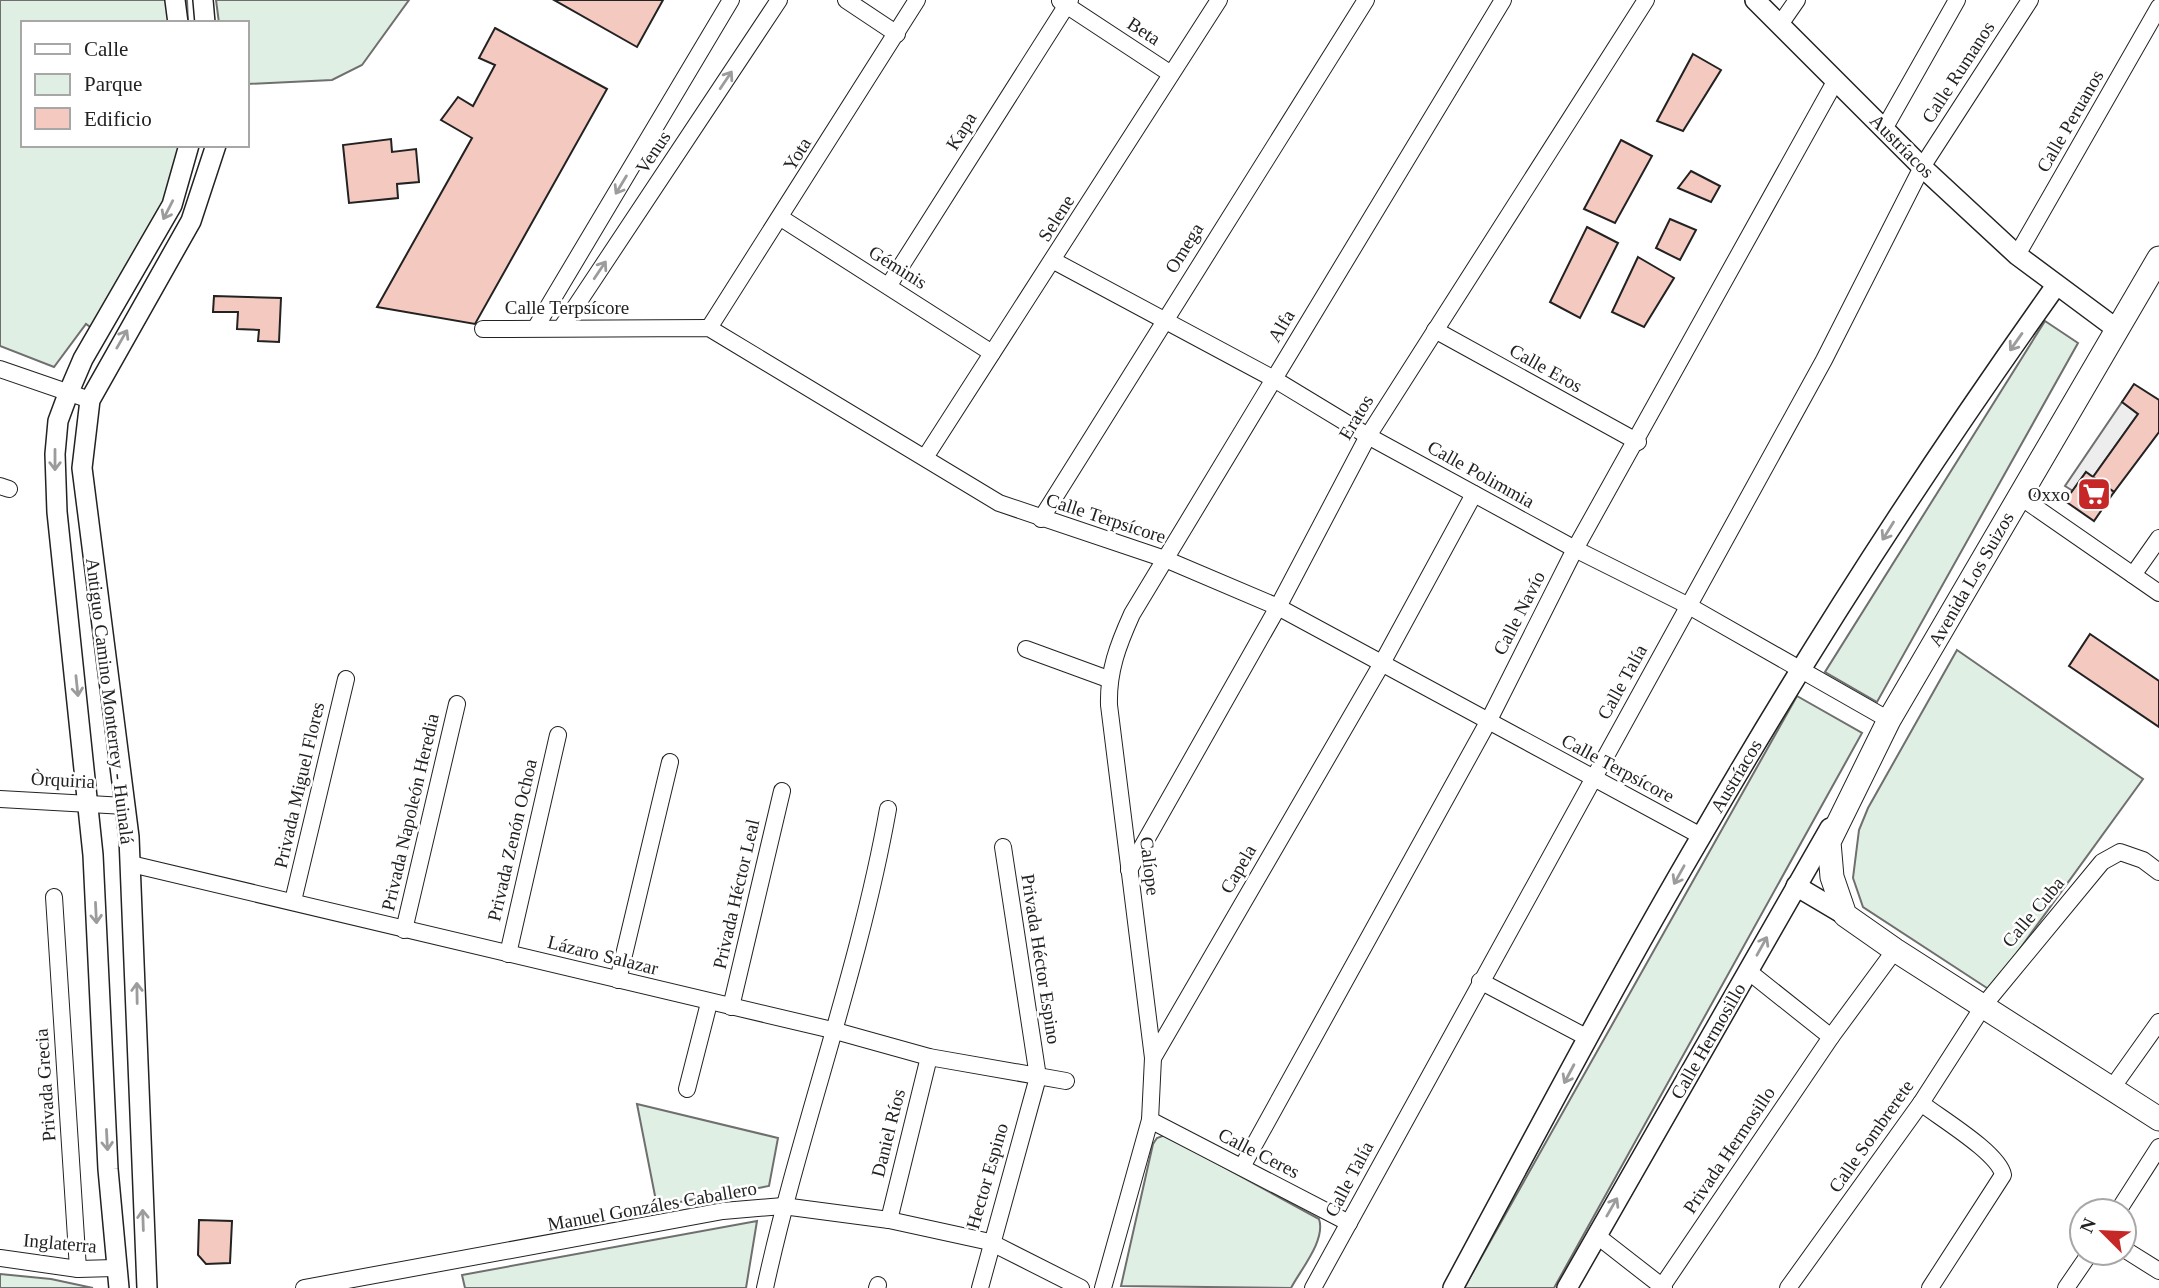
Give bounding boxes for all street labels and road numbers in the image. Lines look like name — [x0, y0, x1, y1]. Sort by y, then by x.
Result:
street label: Beta — [1124, 13, 1165, 50]
street label: Calle Rumanos — [1917, 17, 1999, 127]
street label: Calle Peruanos — [2032, 66, 2108, 176]
street label: Kapa — [941, 108, 981, 154]
street label: Austríacos — [1866, 110, 1938, 182]
street label: Venus — [631, 127, 675, 177]
street label: Yota — [779, 133, 815, 174]
street label: Selene — [1034, 191, 1078, 245]
street label: Omega — [1161, 219, 1208, 277]
street label: Géminis — [865, 241, 931, 293]
street label: Calle Terpsícore — [505, 297, 629, 318]
street label: Alfa — [1263, 306, 1299, 346]
street label: Calle Eros — [1506, 339, 1586, 397]
street label: Eratos — [1334, 391, 1378, 443]
street label: Calle Polimmia — [1424, 436, 1539, 512]
street label: Calle Terpsícore — [1044, 489, 1168, 547]
street label: Avenida Los Suizos — [1924, 508, 2018, 650]
street label: Antiguo Camino Monterrey - Huinalá — [82, 557, 138, 846]
street label: Calle Navío — [1489, 568, 1549, 658]
street label: Calle Talía — [1593, 640, 1651, 723]
street label: Privada Miguel Flores — [270, 700, 328, 870]
street label: Privada Napoleón Heredia — [377, 711, 443, 913]
street label: Calle Terpsícore — [1558, 730, 1678, 806]
street label: Austríacos — [1706, 736, 1766, 816]
street label: Privada Zenón Ochoa — [483, 756, 541, 923]
street label: Òrquiria — [30, 768, 96, 792]
street label: Privada Héctor Leal — [709, 817, 763, 971]
street label: Calíope — [1136, 835, 1164, 897]
street label: Capela — [1216, 840, 1261, 897]
street label: Privada Héctor Espino — [1017, 872, 1065, 1046]
street label: Calle Cuba — [1998, 872, 2069, 951]
street label: Lázaro Salazar — [545, 931, 661, 979]
street label: Calle Hermosillo — [1666, 979, 1750, 1103]
street label: Privada Grecia — [31, 1027, 59, 1142]
street label: Calle Sombrerete — [1824, 1076, 1918, 1196]
street label: Privada Hermosillo — [1679, 1083, 1779, 1217]
street label: Daniel Ríos — [867, 1087, 909, 1179]
street label: Hector Espino — [962, 1121, 1012, 1231]
street label: Calle Ceres — [1215, 1124, 1303, 1182]
street label: Calle Talía — [1320, 1137, 1378, 1220]
street label: Manuel Gonzáles Caballero — [546, 1177, 758, 1235]
street label: Inglaterra — [22, 1229, 98, 1257]

